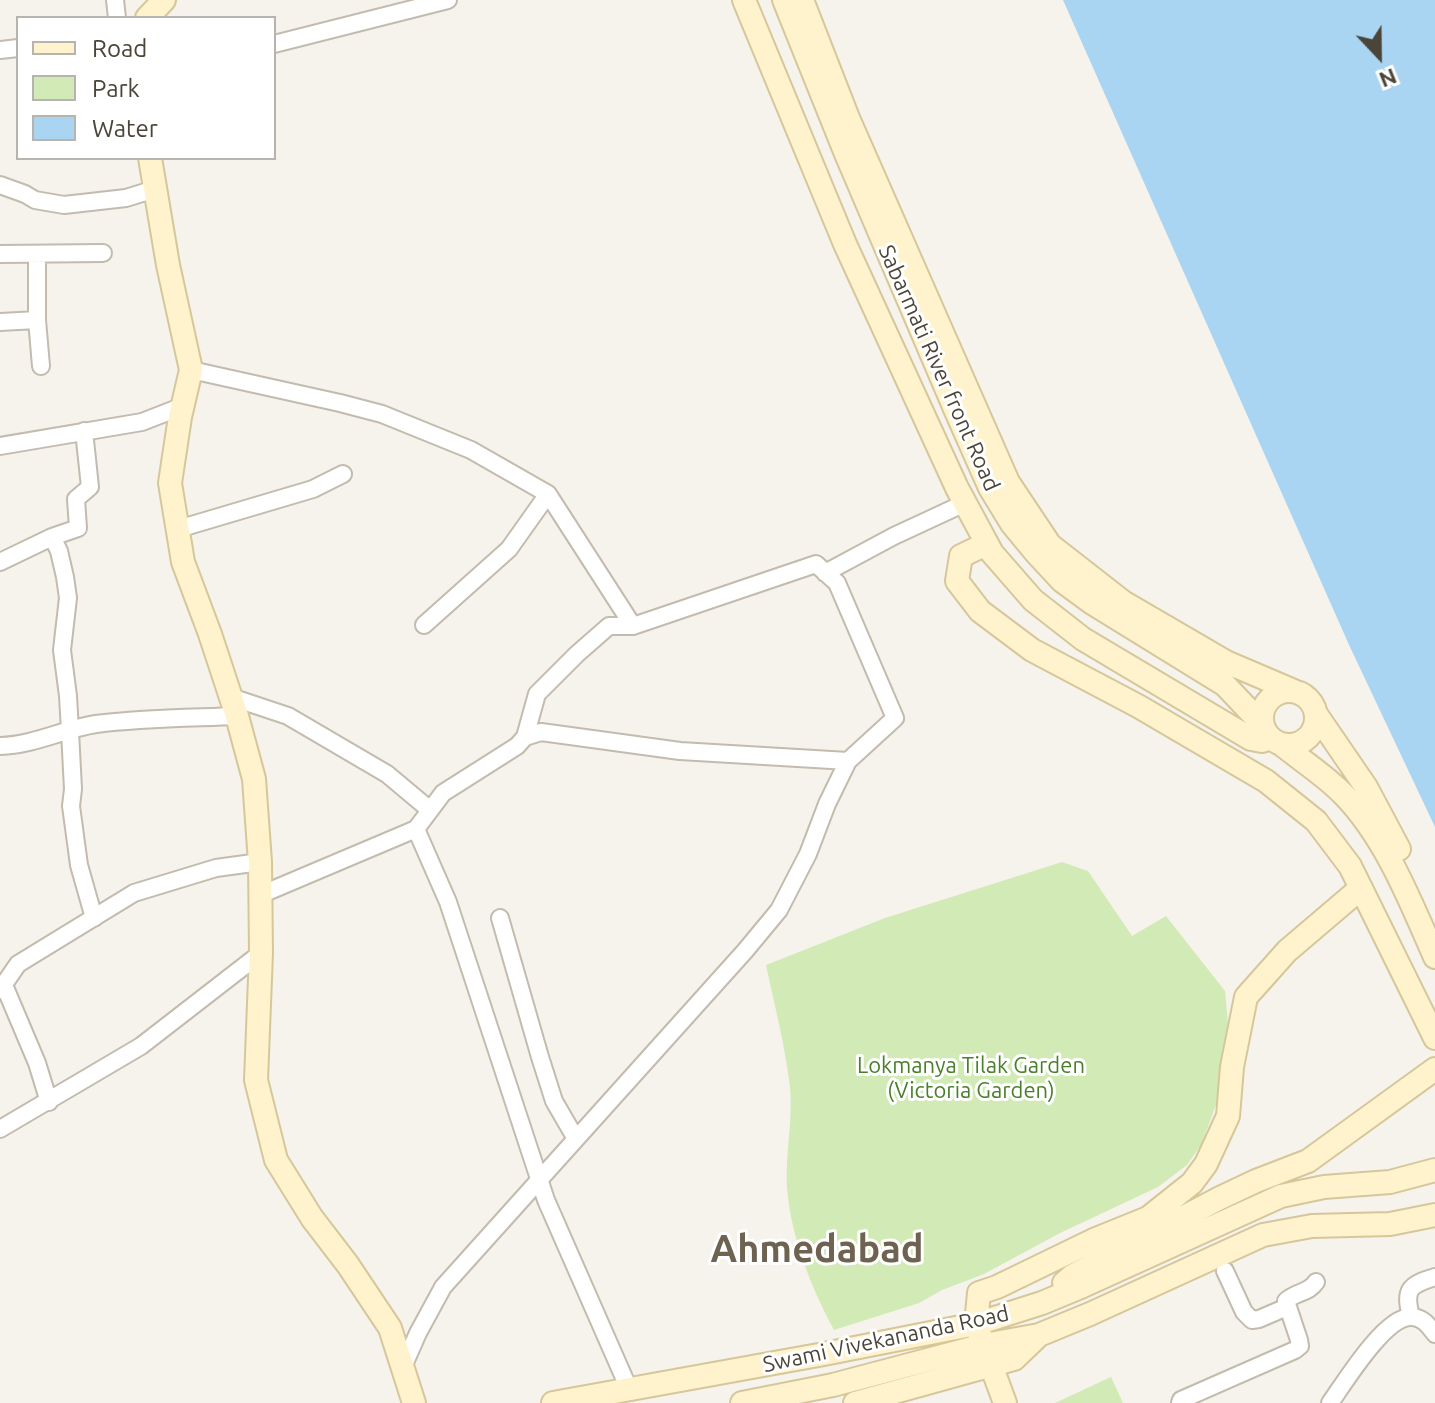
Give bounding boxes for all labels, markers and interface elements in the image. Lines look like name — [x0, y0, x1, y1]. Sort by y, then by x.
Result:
legend — [16, 16, 276, 160]
north arrow — [1339, 16, 1419, 96]
text: Road — [92, 35, 147, 62]
text: N — [1376, 64, 1400, 93]
text: Park — [92, 75, 140, 102]
text: Water — [92, 115, 158, 142]
street label: Sabarmati River front Road — [873, 241, 1005, 495]
park label: Lokmanya Tilak Garden (Victoria Garden) — [857, 1053, 1085, 1104]
district label: Ahmedabad — [710, 1226, 924, 1272]
street label: Swami Vivekananda Road — [761, 1300, 1011, 1378]

